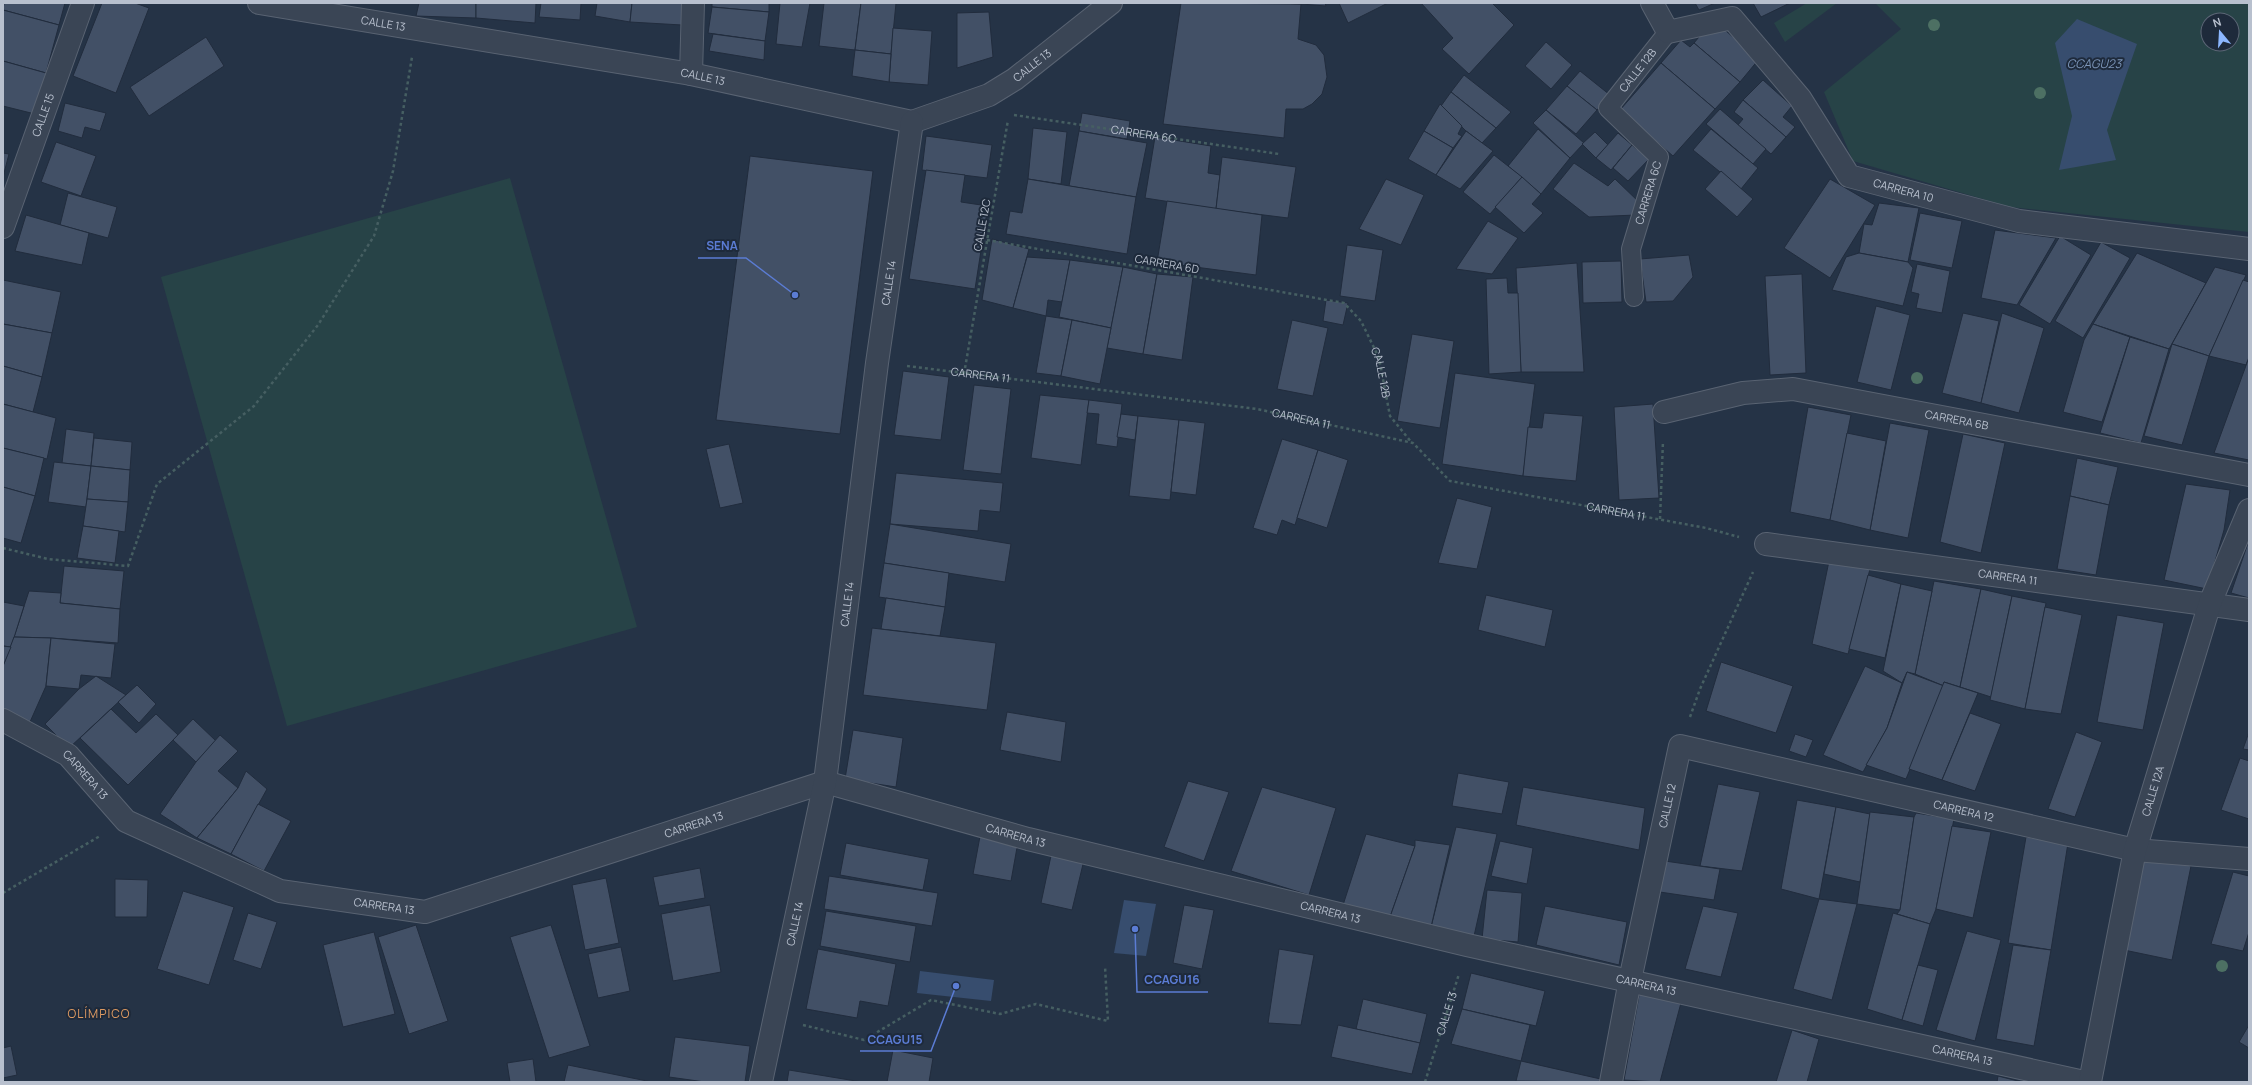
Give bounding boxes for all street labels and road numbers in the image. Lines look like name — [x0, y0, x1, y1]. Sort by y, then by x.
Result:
street label: CALLE 13 — [360, 12, 407, 34]
street label: CALLE 13 — [1010, 45, 1054, 85]
street label: CALLE 12B — [1615, 45, 1659, 95]
street label: CALLE 13 — [680, 64, 726, 88]
street label: CALLE 15 — [28, 91, 57, 138]
street label: CARRERA 6C — [1110, 121, 1177, 146]
street label: CARRERA 6C — [1631, 159, 1664, 226]
street label: CARRERA 10 — [1872, 175, 1935, 205]
street label: CALLE 12C — [970, 198, 993, 252]
street label: CARRERA 6D — [1134, 250, 1200, 277]
street label: CALLE 14 — [877, 259, 899, 306]
street label: CALLE 12B — [1368, 344, 1394, 399]
street label: CARRERA 11 — [950, 363, 1011, 386]
street label: CARRERA 11 — [1271, 405, 1332, 432]
street label: CARRERA 6B — [1924, 406, 1990, 433]
street label: CARRERA 11 — [1585, 498, 1647, 524]
street label: CARRERA 11 — [1977, 565, 2038, 588]
street label: CALLE 14 — [836, 581, 857, 627]
street label: CARRERA 13 — [61, 746, 112, 802]
street label: CALLE 12A — [2138, 764, 2167, 818]
street label: CALLE 12 — [1655, 782, 1679, 829]
street label: CARRERA 12 — [1932, 796, 1995, 825]
street label: CARRERA 13 — [662, 808, 725, 841]
street label: CARRERA 13 — [984, 820, 1047, 850]
street label: CARRERA 13 — [353, 894, 416, 917]
street label: CARRERA 13 — [1299, 897, 1362, 926]
street label: CALLE 14 — [782, 900, 806, 947]
street label: CARRERA 13 — [1615, 970, 1678, 998]
street label: CALLE 13 — [1432, 990, 1460, 1037]
street label: CARRERA 13 — [1931, 1041, 1994, 1068]

